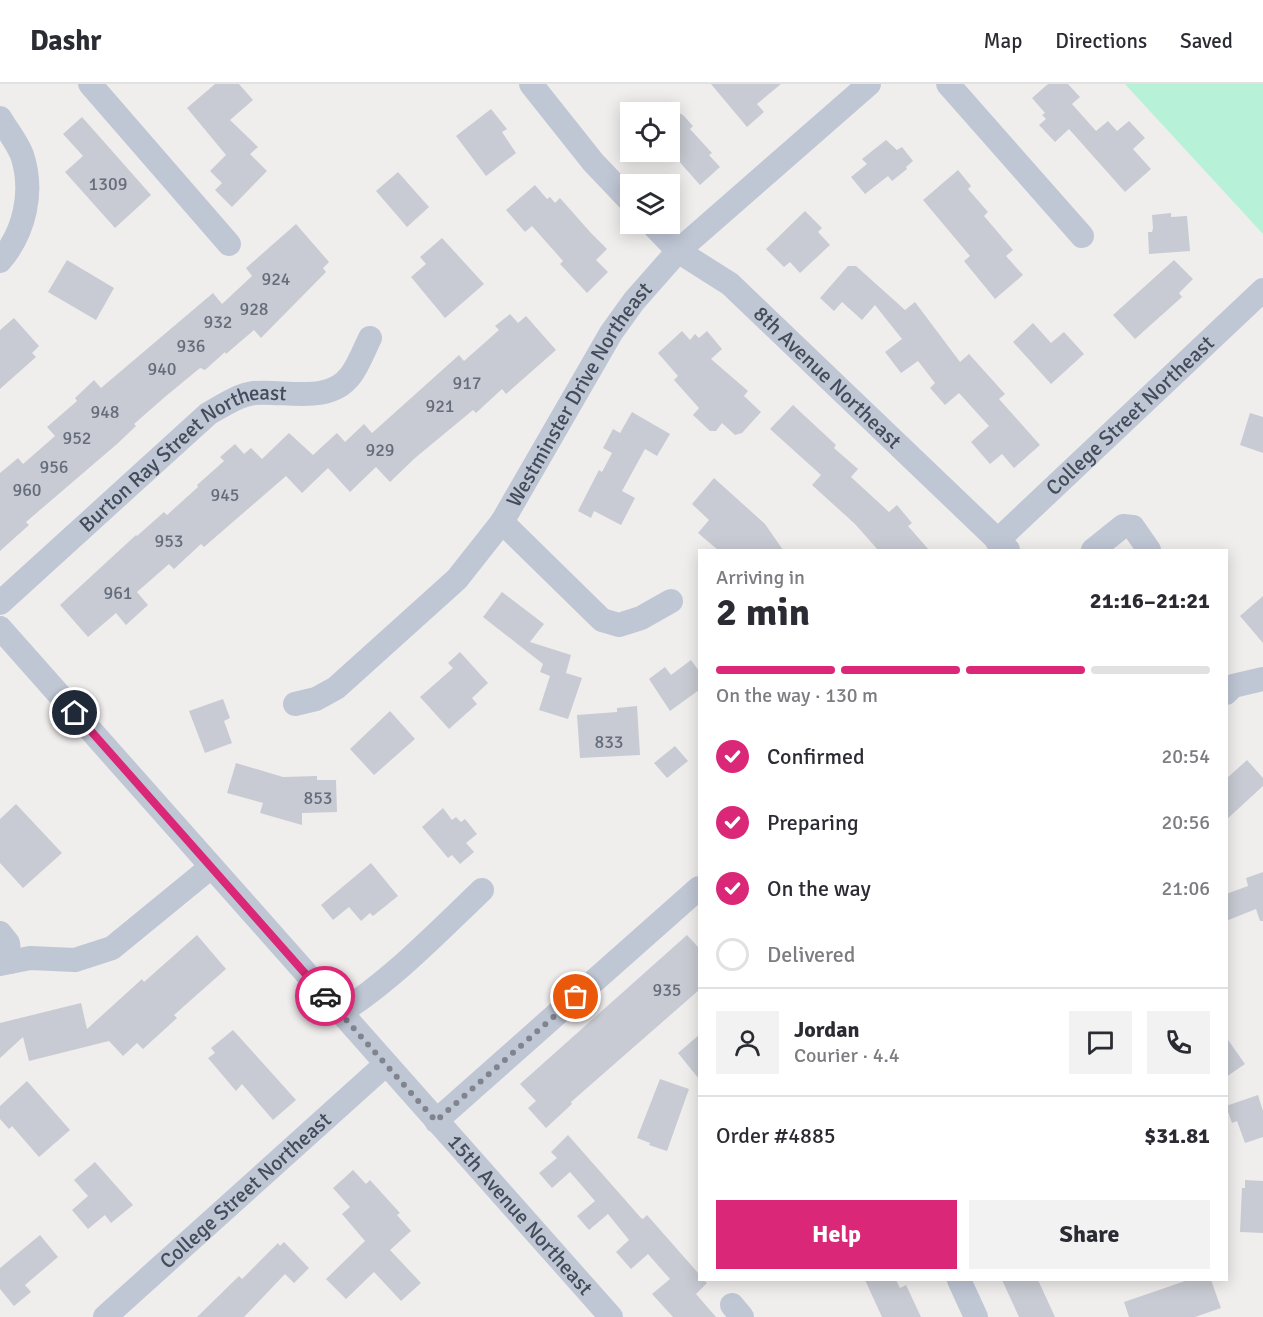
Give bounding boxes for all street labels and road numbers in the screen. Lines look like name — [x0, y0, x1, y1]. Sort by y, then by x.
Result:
street label: Westminster Drive Northeast — [501, 277, 658, 511]
street label: 8th Avenue Northeast — [748, 300, 907, 454]
street label: College Street Northeast — [1041, 330, 1220, 501]
street label: Burton Ray Street Northeast — [74, 380, 287, 538]
street label: College Street Northeast — [154, 1107, 336, 1274]
street label: 15th Avenue Northeast — [442, 1129, 598, 1300]

